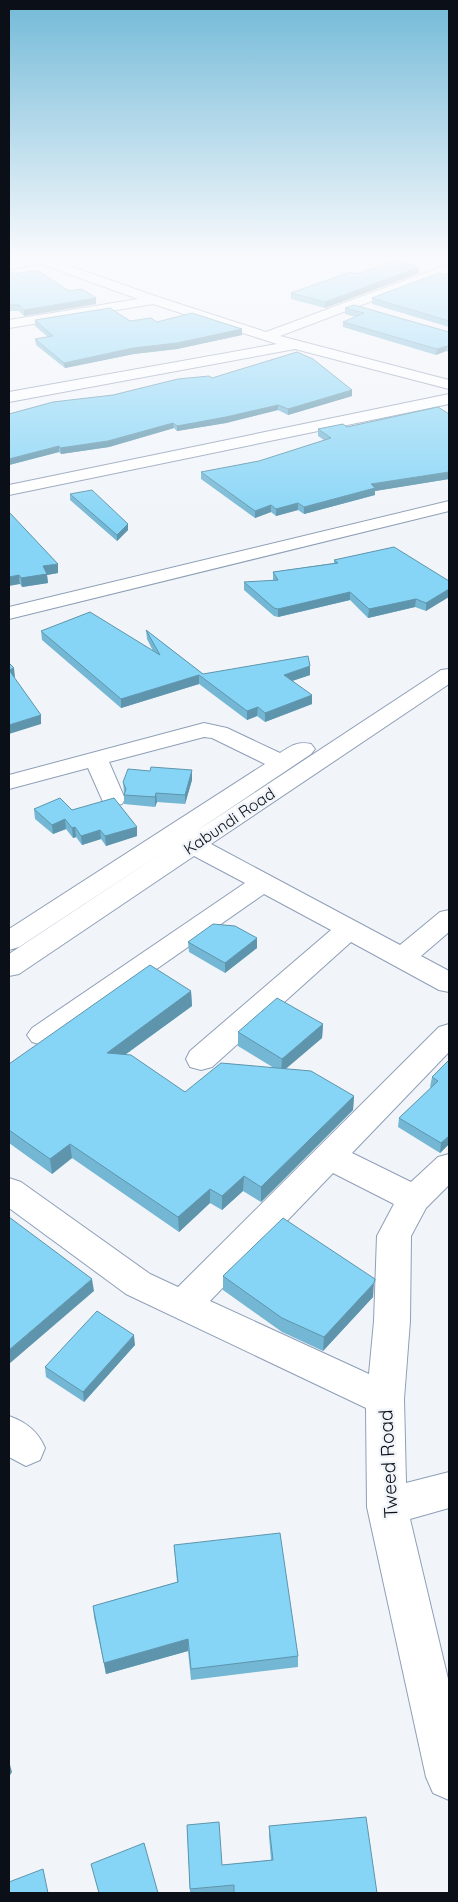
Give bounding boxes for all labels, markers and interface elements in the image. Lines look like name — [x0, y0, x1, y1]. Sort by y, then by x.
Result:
street label: Kabundi Road — [180, 783, 278, 859]
street label: Tweed Road — [373, 1409, 403, 1519]

